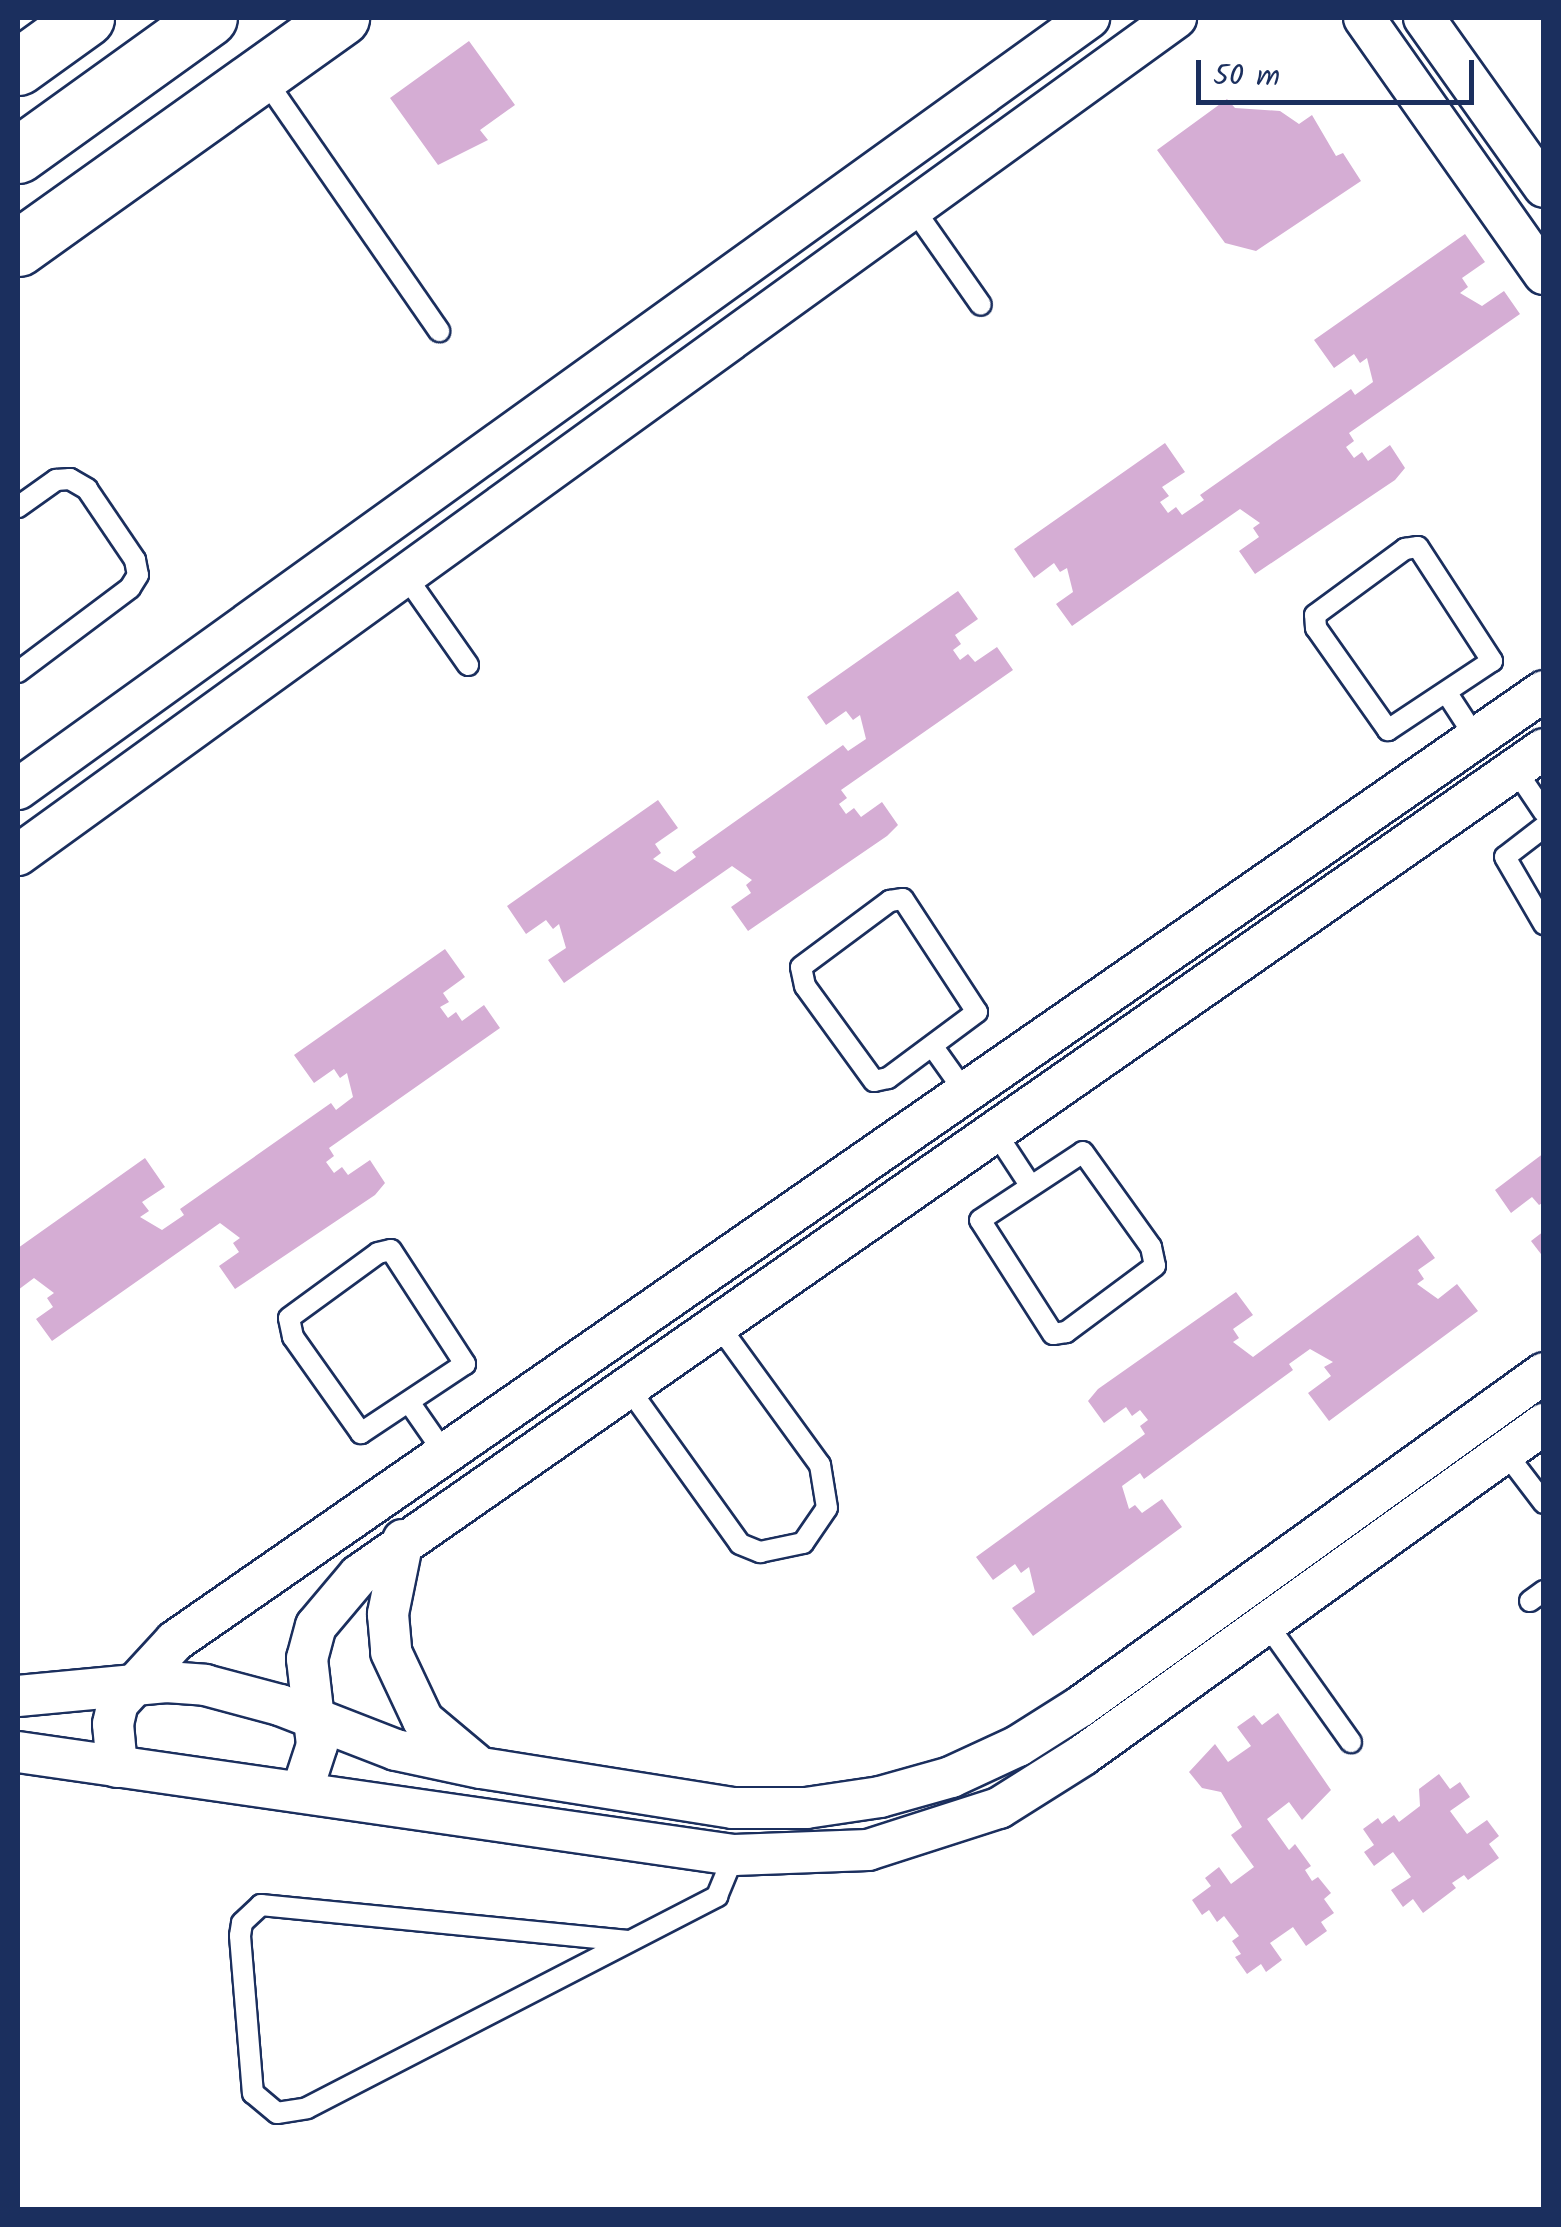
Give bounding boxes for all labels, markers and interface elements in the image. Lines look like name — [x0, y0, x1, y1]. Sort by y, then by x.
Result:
scale bar — [1201, 40, 1478, 102]
text: 50 m — [1213, 53, 1280, 101]

